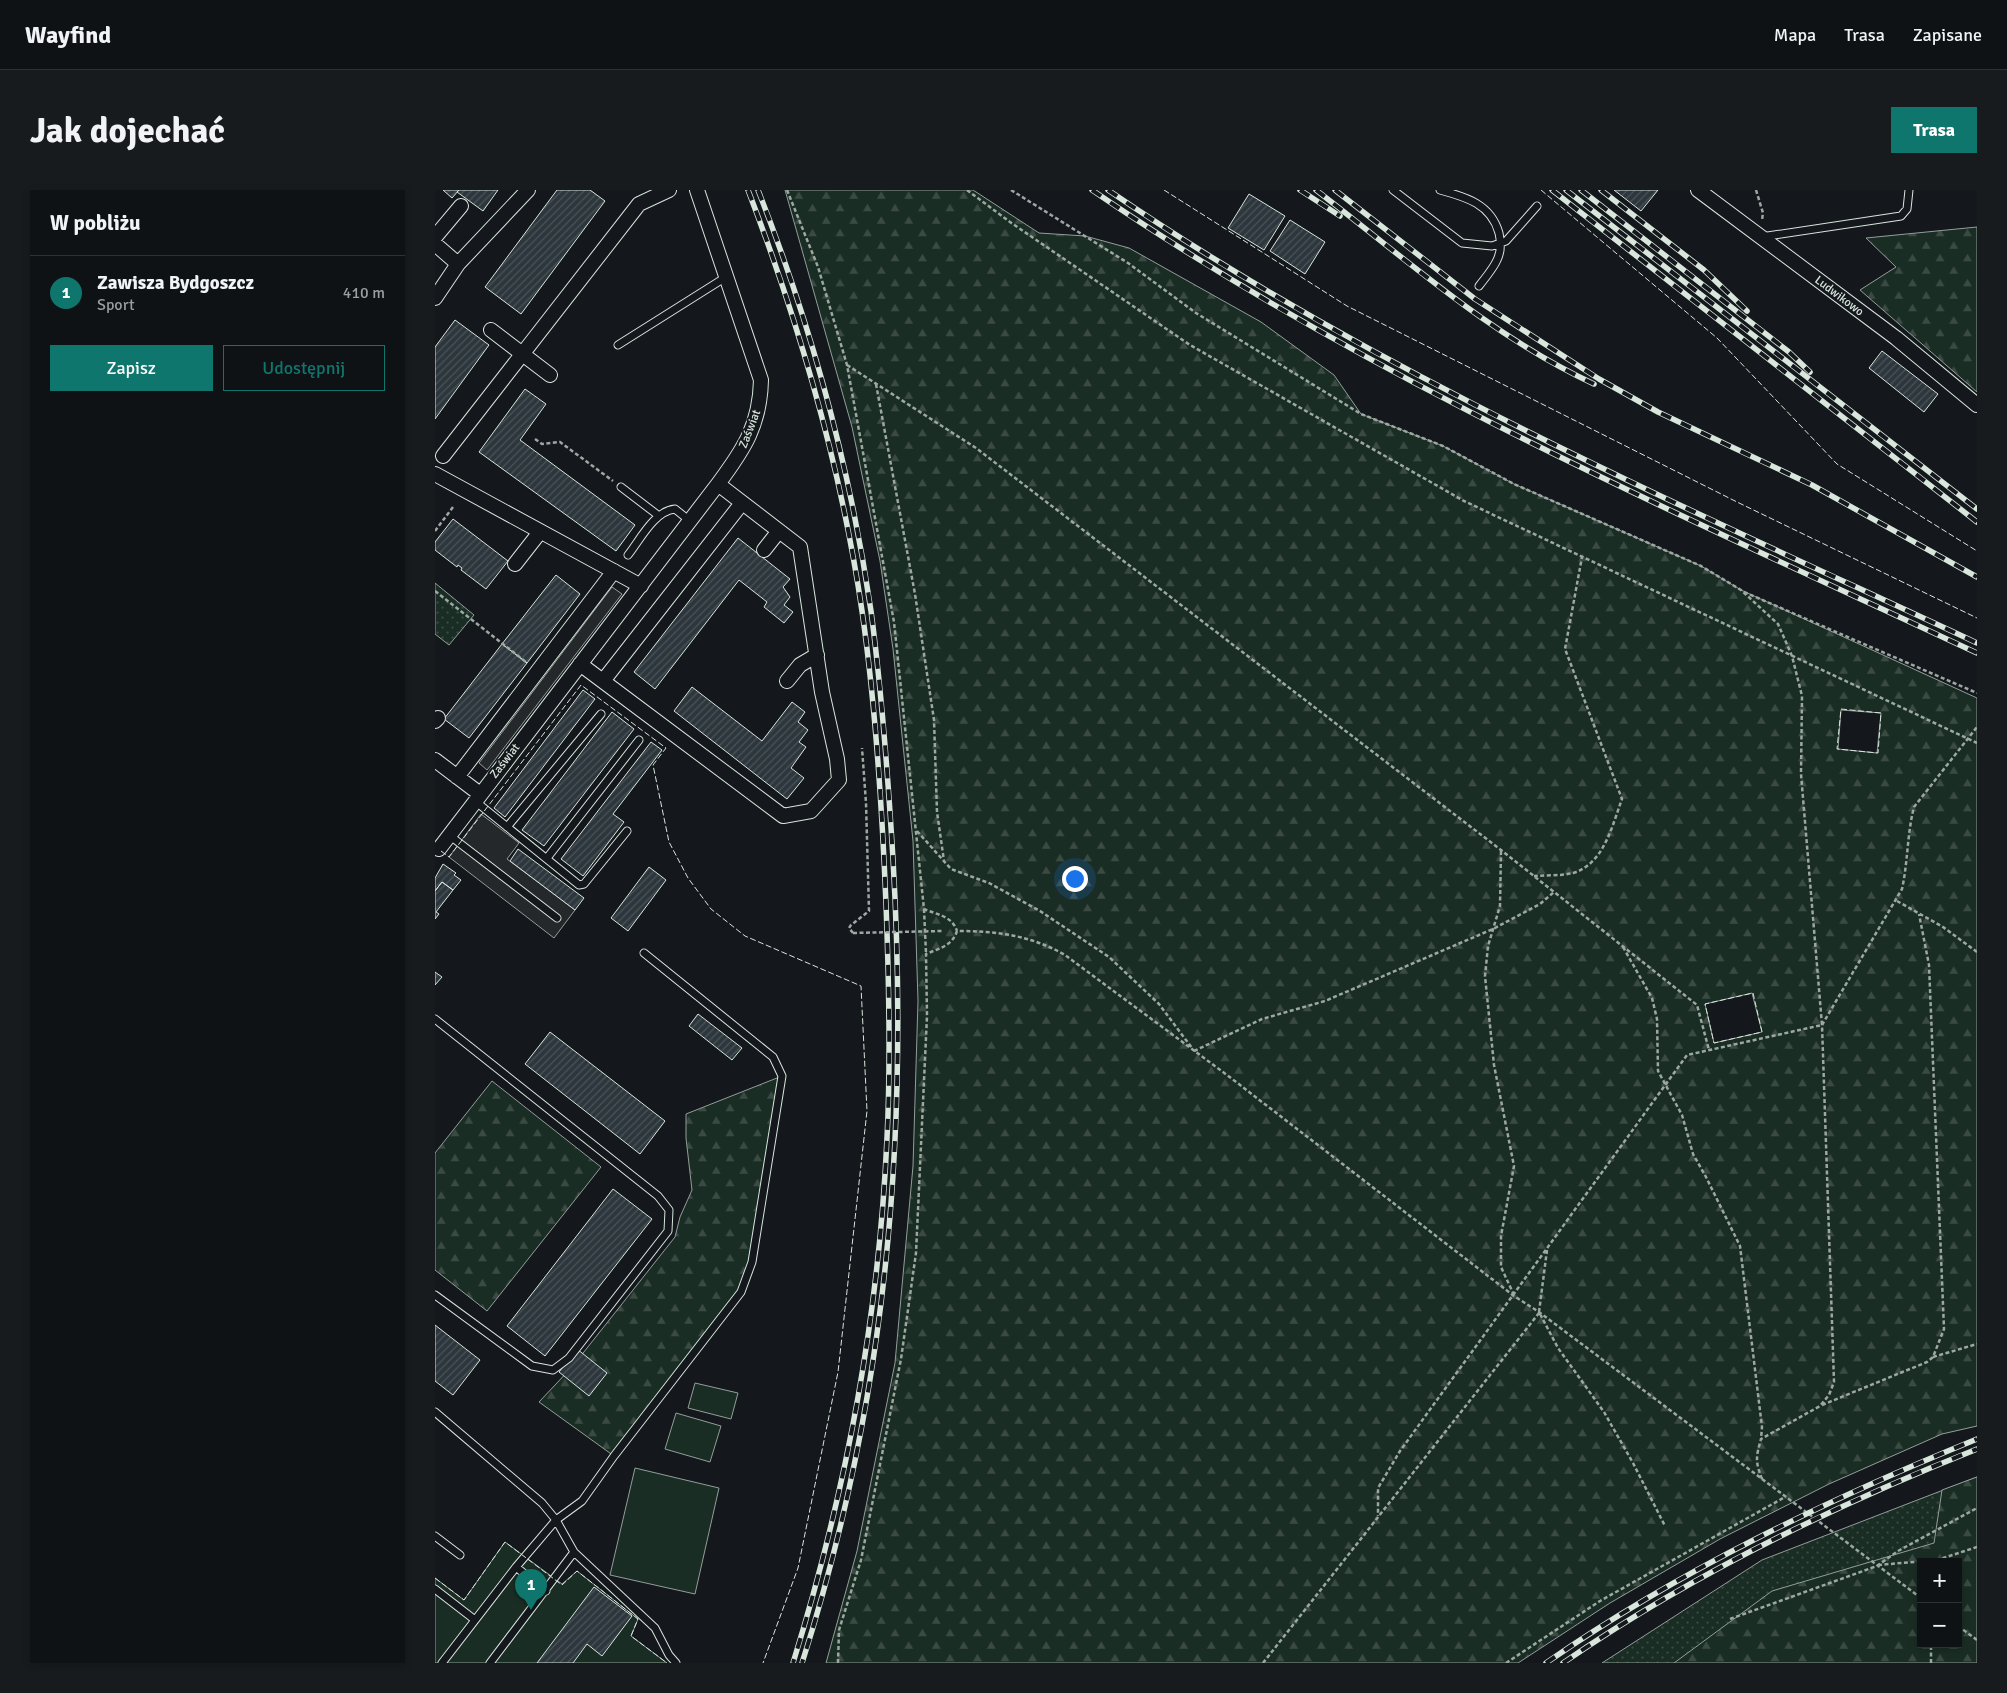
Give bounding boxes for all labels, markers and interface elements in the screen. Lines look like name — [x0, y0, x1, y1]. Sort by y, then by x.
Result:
text: Wayfind — [25, 20, 111, 50]
text: Mapa — [1774, 24, 1816, 46]
text: Trasa — [1844, 24, 1885, 46]
text: Zapisane — [1913, 24, 1982, 46]
button: Trasa — [1891, 107, 1977, 153]
text: Jak dojechać — [30, 109, 225, 152]
text: W pobliżu — [50, 210, 141, 236]
text: Zawisza Bydgoszcz — [97, 271, 254, 295]
street label: Ludwikowo — [1811, 273, 1867, 319]
text: 1 — [62, 283, 70, 303]
text: 410 m — [343, 283, 385, 303]
text: Sport — [97, 295, 135, 315]
button: Zapisz — [50, 345, 213, 391]
button: Udostępnij — [223, 345, 385, 391]
street label: Zaświat — [736, 408, 764, 450]
street label: Zaświat — [487, 741, 523, 781]
your location — [1062, 866, 1088, 892]
map controls — [1917, 1558, 1962, 1648]
button: + — [1917, 1558, 1962, 1603]
pin: 1 — [515, 1569, 547, 1610]
button: − — [1917, 1603, 1962, 1648]

